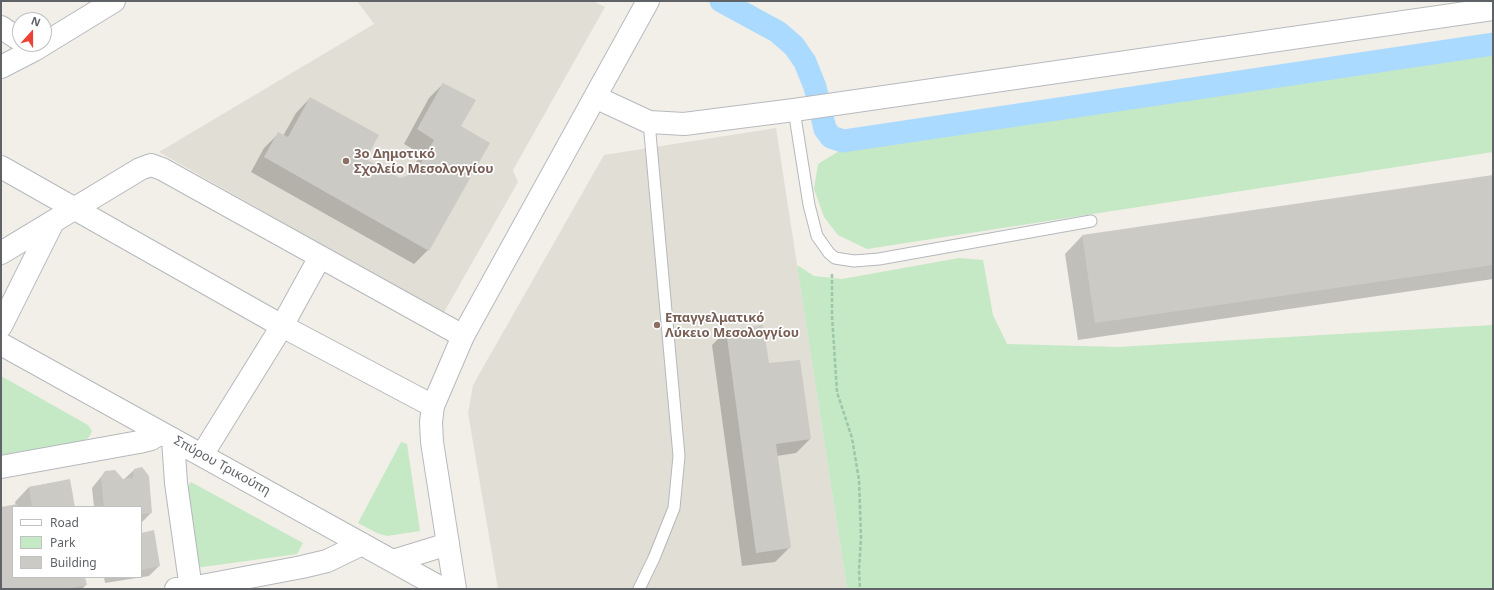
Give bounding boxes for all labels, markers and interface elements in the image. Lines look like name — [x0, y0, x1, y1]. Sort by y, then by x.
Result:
north arrow — [12, 12, 52, 52]
text: N — [29, 13, 43, 30]
place label: 3ο Δημοτικό Σχολείο Μεσολογγίου — [354, 146, 494, 177]
marker: 3ο Δημοτικό Σχολείο Μεσολογγίου — [341, 156, 351, 166]
place label: Επαγγελματικό Λύκειο Μεσολογγίου — [665, 310, 799, 341]
marker: Επαγγελματικό Λύκειο Μεσολογγίου — [652, 320, 662, 330]
street label: Σπύρου Τρικούπη — [171, 433, 273, 499]
legend — [12, 506, 142, 578]
text: Road — [50, 514, 79, 531]
text: Park — [50, 534, 75, 551]
text: Building — [50, 554, 97, 571]

